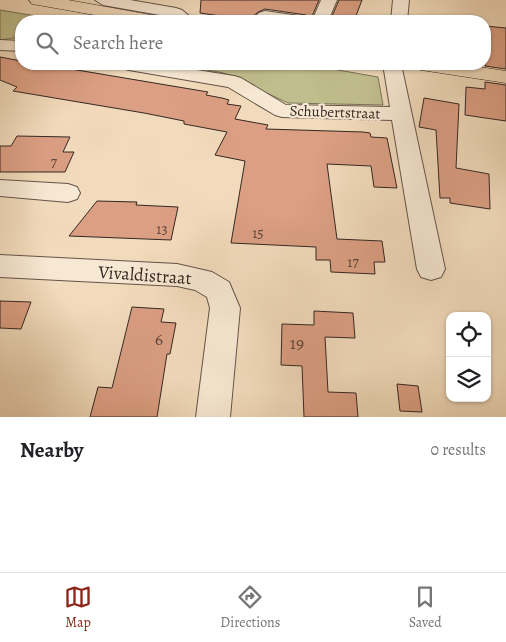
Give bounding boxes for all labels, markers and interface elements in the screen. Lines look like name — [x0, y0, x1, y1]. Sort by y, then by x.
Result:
search box — [15, 15, 491, 70]
icon: search — [33, 29, 61, 57]
text: Search here — [73, 30, 163, 56]
street label: Schubertstraat — [289, 100, 381, 124]
house number: 7 — [51, 152, 58, 172]
house number: 13 — [156, 219, 168, 239]
house number: 15 — [252, 223, 264, 243]
house number: 17 — [347, 252, 359, 272]
street label: Vivaldistraat — [97, 260, 192, 290]
map controls — [446, 312, 491, 402]
button: locate — [446, 312, 491, 357]
house number: 6 — [155, 327, 163, 351]
house number: 19 — [290, 331, 304, 355]
button: layers — [446, 357, 491, 402]
text: Nearby — [20, 436, 83, 464]
text: 0 results — [430, 439, 486, 461]
tab: Map — [64, 583, 92, 632]
tab: Directions — [220, 583, 280, 632]
tab: Saved — [409, 583, 442, 632]

